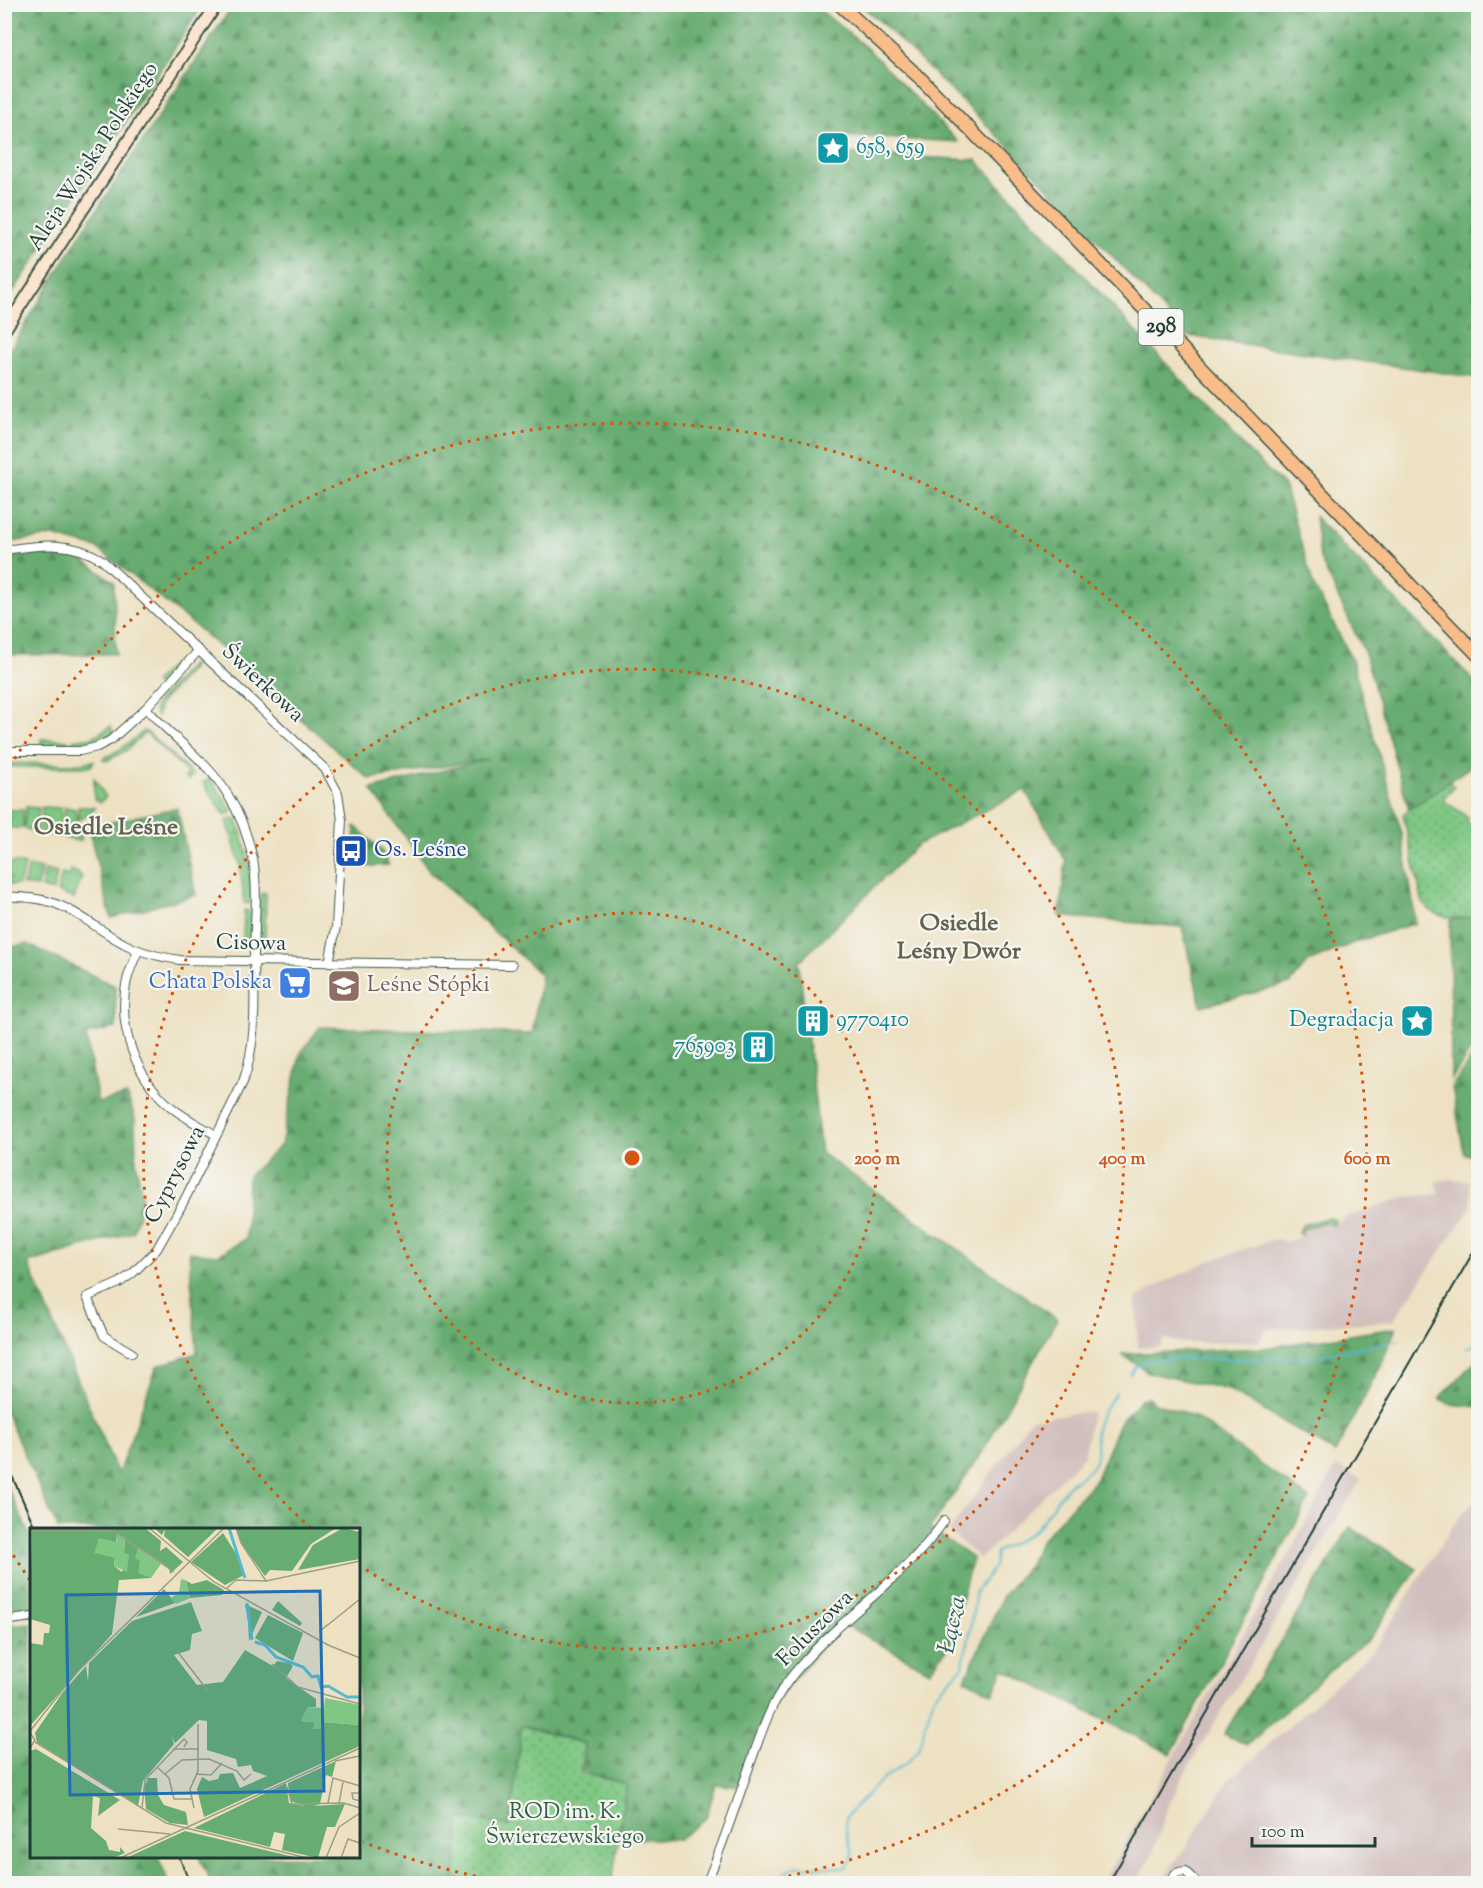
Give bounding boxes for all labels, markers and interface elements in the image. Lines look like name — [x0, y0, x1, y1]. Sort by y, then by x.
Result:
street label: Aleja Wojska Polskiego — [21, 56, 167, 258]
place icon: 658, 659 — [815, 130, 851, 166]
place label: 658, 659 — [856, 132, 925, 164]
road number: 298 — [1138, 309, 1184, 345]
street label: Świerkowa — [213, 636, 312, 731]
district label: Osiedle Leśne — [34, 811, 178, 845]
bus stop icon: Os. Leśne — [333, 833, 369, 869]
place label: Os. Leśne — [374, 835, 467, 867]
district label: Osiedle Leśny Dwór — [897, 907, 1022, 969]
street label: Cisowa — [216, 927, 286, 961]
supermarket icon: Chata Polska — [277, 965, 313, 1001]
place label: Chata Polska — [149, 967, 272, 999]
school or university icon: Leśne Stópki — [326, 968, 362, 1004]
place label: Leśne Stópki — [367, 970, 490, 1002]
building icon: 9770410 — [795, 1003, 831, 1039]
place icon: Degradacja — [1399, 1003, 1435, 1039]
place label: 9770410 — [836, 1005, 909, 1037]
place label: Degradacja — [1289, 1005, 1394, 1037]
building icon: 765903 — [740, 1029, 776, 1065]
place label: 765903 — [674, 1031, 735, 1063]
street label: Cyprysowa — [138, 1120, 214, 1230]
text: 200 m — [854, 1147, 900, 1173]
text: 400 m — [1098, 1147, 1145, 1173]
text: 600 m — [1344, 1147, 1390, 1173]
centre of rings — [622, 1148, 642, 1168]
inset map — [30, 1528, 360, 1858]
street label: Foluszowa — [770, 1583, 862, 1675]
water label: Łącza — [930, 1593, 976, 1657]
park label: ROD im. K. Świerczewskiego — [486, 1797, 644, 1854]
scale bar — [1252, 1810, 1375, 1848]
text: 100 m — [1261, 1820, 1305, 1846]

